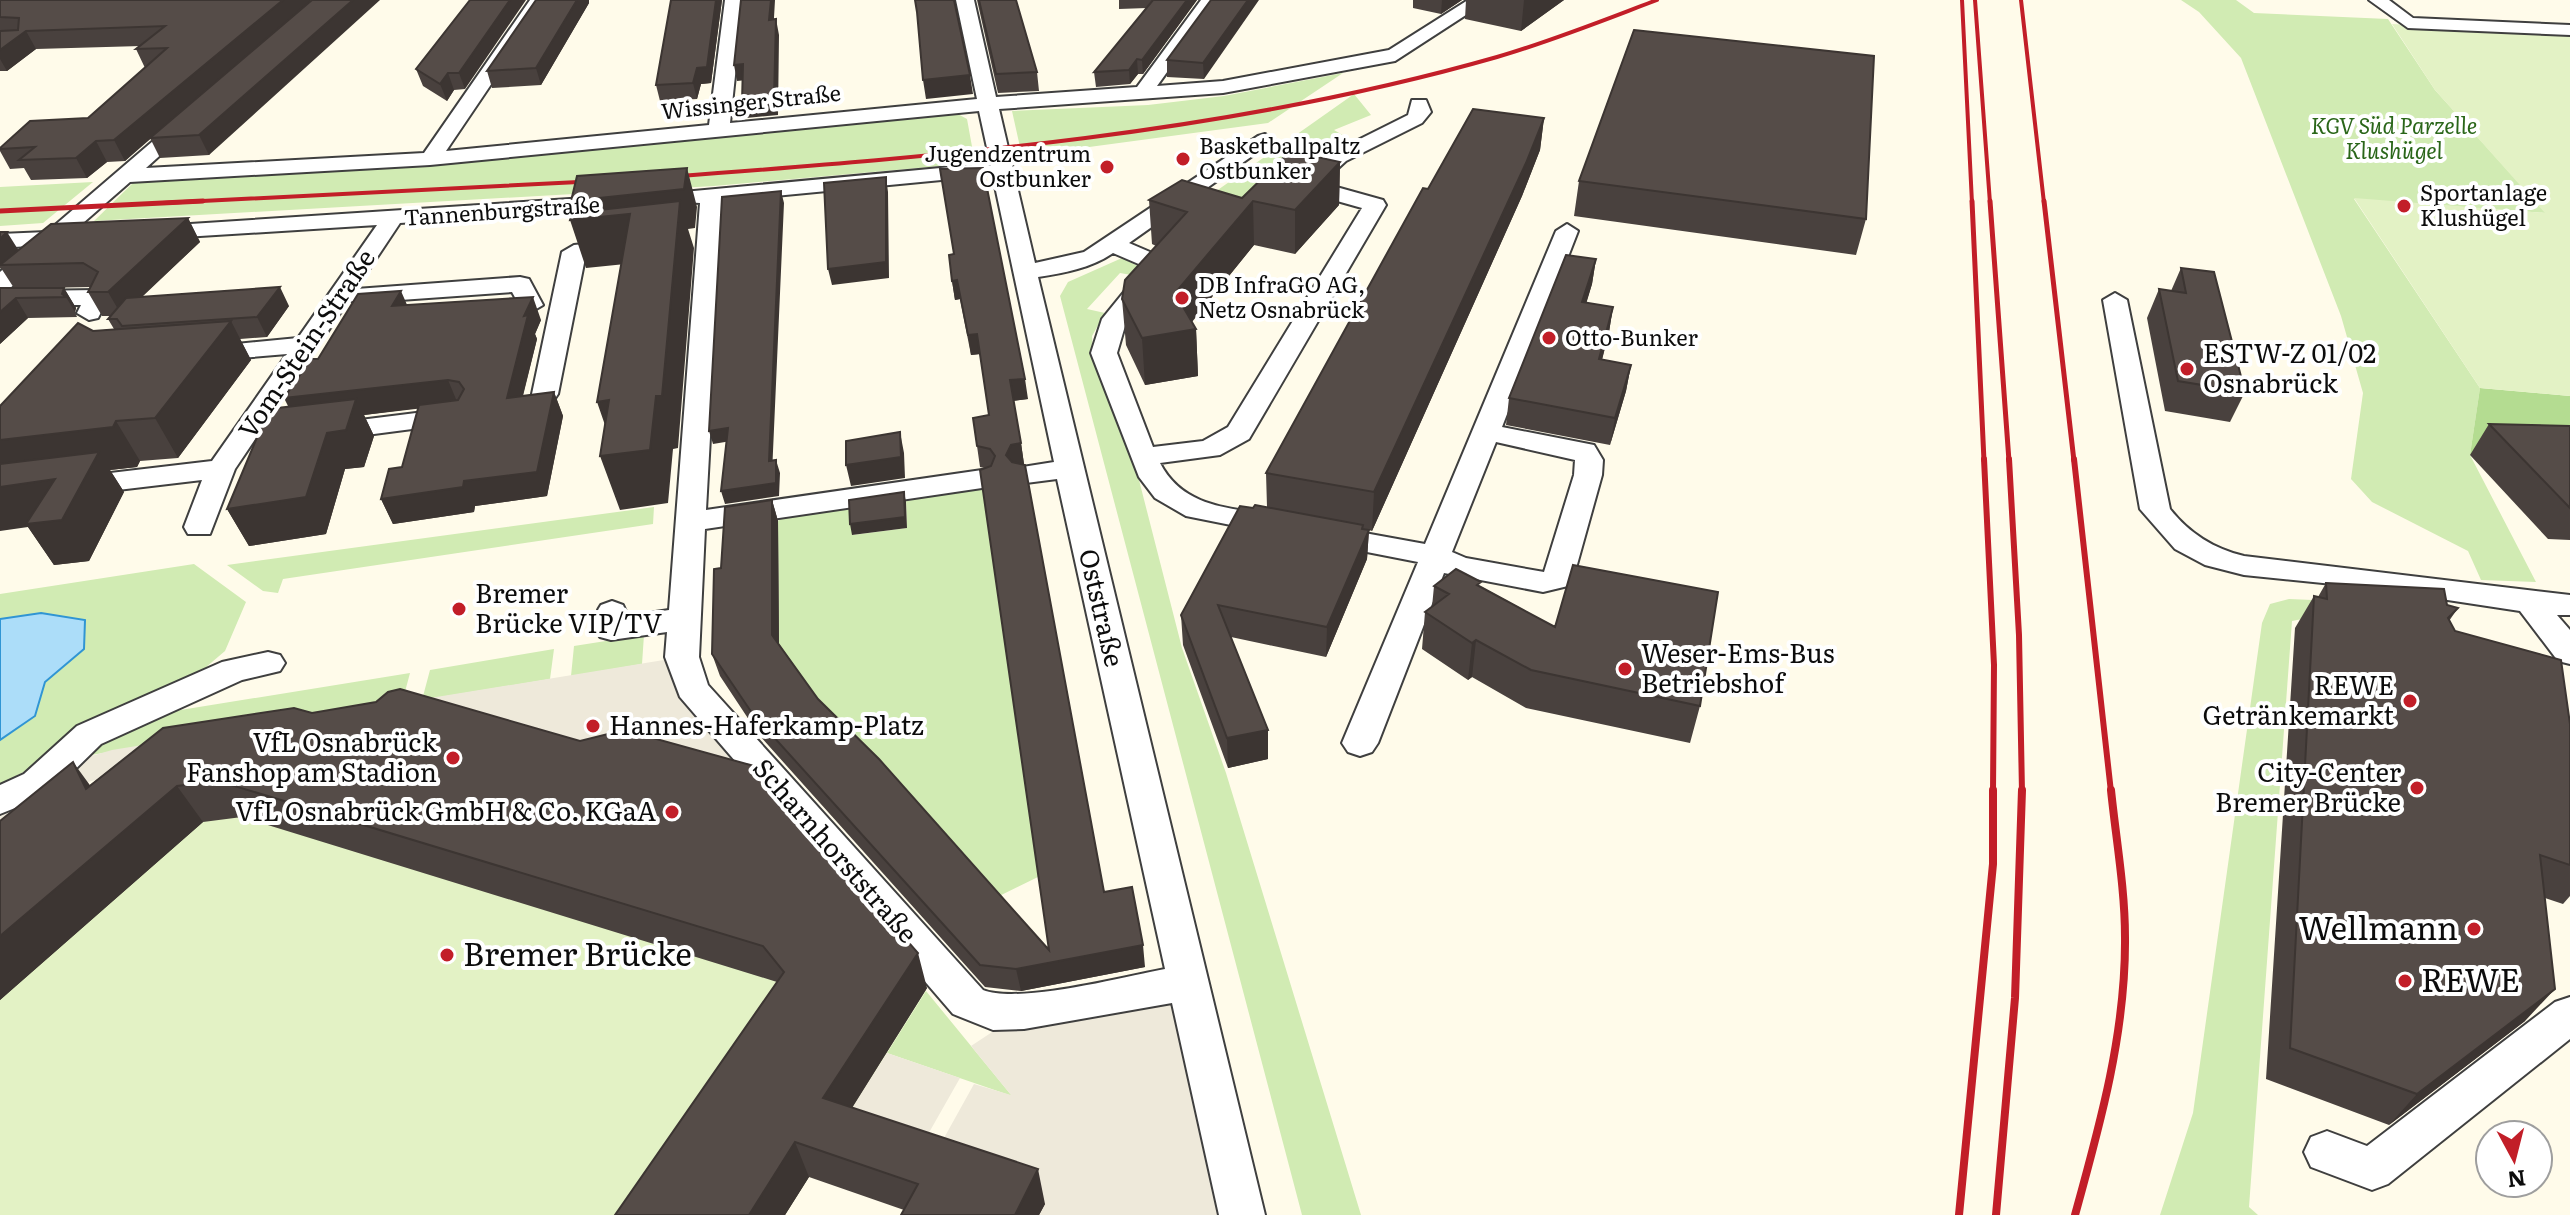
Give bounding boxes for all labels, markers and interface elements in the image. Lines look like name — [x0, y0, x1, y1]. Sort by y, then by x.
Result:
street label: Wissinger Straße — [659, 75, 842, 126]
park label: KGV Süd Parzelle Klushügel — [2311, 108, 2477, 166]
place label: Basketballpaltz Ostbunker — [1199, 128, 1361, 186]
place label: Jugendzentrum Ostbunker — [925, 136, 1092, 194]
marker: Basketballpaltz Ostbunker — [1174, 150, 1192, 168]
marker: Jugendzentrum Ostbunker — [1098, 158, 1116, 176]
place label: Sportanlage Klushügel — [2420, 175, 2547, 233]
street label: Tannenburgstraße — [403, 186, 601, 233]
marker: Sportanlage Klushügel — [2395, 197, 2413, 215]
street label: Vom-Stein-Straße — [227, 240, 383, 445]
place label: DB InfraGO AG, Netz Osnabrück — [1198, 267, 1365, 325]
marker: DB InfraGO AG, Netz Osnabrück — [1173, 289, 1191, 307]
place label: Otto-Bunker — [1565, 320, 1698, 353]
marker: Otto-Bunker — [1540, 329, 1558, 347]
place label: ESTW-Z 01/02 Osnabrück — [2203, 332, 2376, 401]
marker: ESTW-Z 01/02 Osnabrück — [2178, 360, 2196, 378]
street label: Oststraße — [1071, 545, 1136, 670]
place label: Bremer Brücke VIP/TV — [475, 572, 662, 641]
marker: Bremer Brücke VIP/TV — [450, 600, 468, 618]
place label: Weser-Ems-Bus Betriebshof — [1641, 632, 1835, 701]
marker: Weser-Ems-Bus Betriebshof — [1616, 660, 1634, 678]
place label: REWE Getränkemarkt — [2202, 664, 2394, 733]
marker: REWE Getränkemarkt — [2401, 692, 2419, 710]
place label: Hannes-Haferkamp-Platz — [609, 704, 924, 743]
marker: Hannes-Haferkamp-Platz — [584, 717, 602, 735]
place label: VfL Osnabrück Fanshop am Stadion — [186, 721, 438, 790]
street label: Scharnhorststraße — [746, 748, 928, 950]
marker: VfL Osnabrück Fanshop am Stadion — [444, 749, 462, 767]
place label: City-Center Bremer Brücke — [2215, 751, 2402, 820]
marker: City-Center Bremer Brücke — [2408, 779, 2426, 797]
place label: VfL Osnabrück GmbH & Co. KGaA — [235, 790, 656, 829]
marker: VfL Osnabrück GmbH & Co. KGaA — [663, 803, 681, 821]
place label: Wellmann — [2299, 902, 2458, 950]
marker: Wellmann — [2465, 920, 2483, 938]
place label: Bremer Brücke — [463, 928, 692, 976]
marker: Bremer Brücke — [438, 946, 456, 964]
place label: REWE — [2421, 954, 2520, 1002]
marker: REWE — [2396, 972, 2414, 990]
north arrow — [2474, 1119, 2554, 1199]
text: N — [2505, 1163, 2528, 1198]

